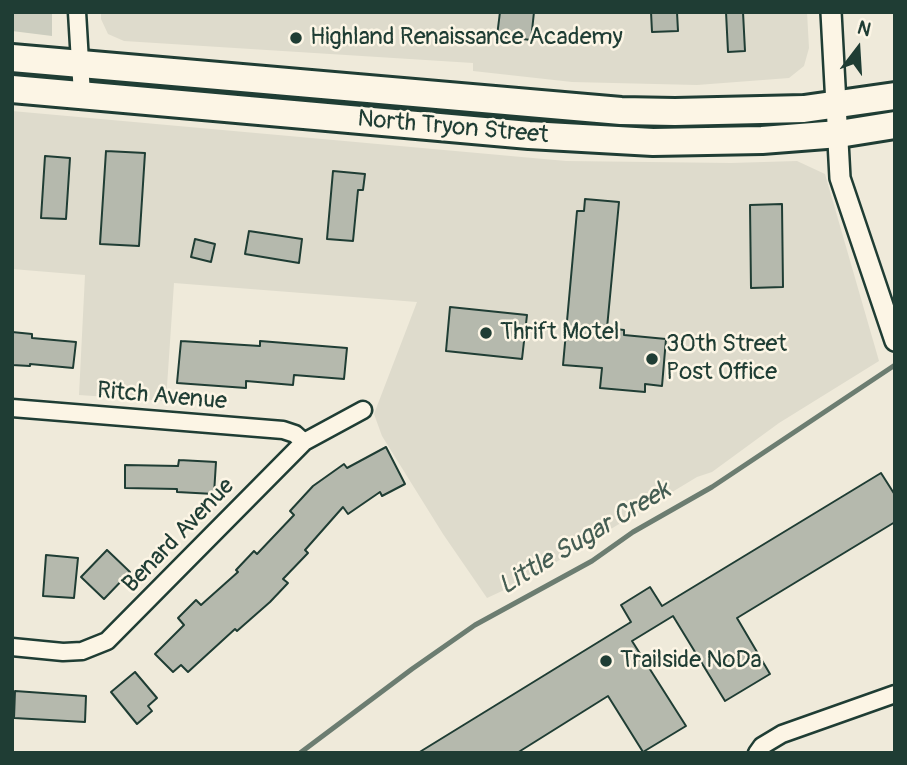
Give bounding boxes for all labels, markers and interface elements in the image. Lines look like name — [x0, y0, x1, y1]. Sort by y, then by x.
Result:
north arrow — [823, 14, 893, 84]
text: N — [854, 16, 874, 42]
place label: Highland Renaissance Academy — [310, 24, 623, 52]
marker: Highland Renaissance Academy — [288, 30, 304, 46]
street label: North Tryon Street — [356, 105, 550, 151]
place label: Thrift Motel — [500, 319, 619, 347]
marker: Thrift Motel — [478, 325, 494, 341]
place label: 30th Street Post Office — [666, 331, 787, 387]
marker: 30th Street Post Office — [644, 351, 660, 367]
street label: Ritch Avenue — [96, 377, 228, 417]
street label: Benard Avenue — [117, 473, 241, 599]
water label: Little Sugar Creek — [494, 476, 676, 602]
place label: Trailside NoDa — [620, 647, 762, 675]
marker: Trailside NoDa — [598, 653, 614, 669]

